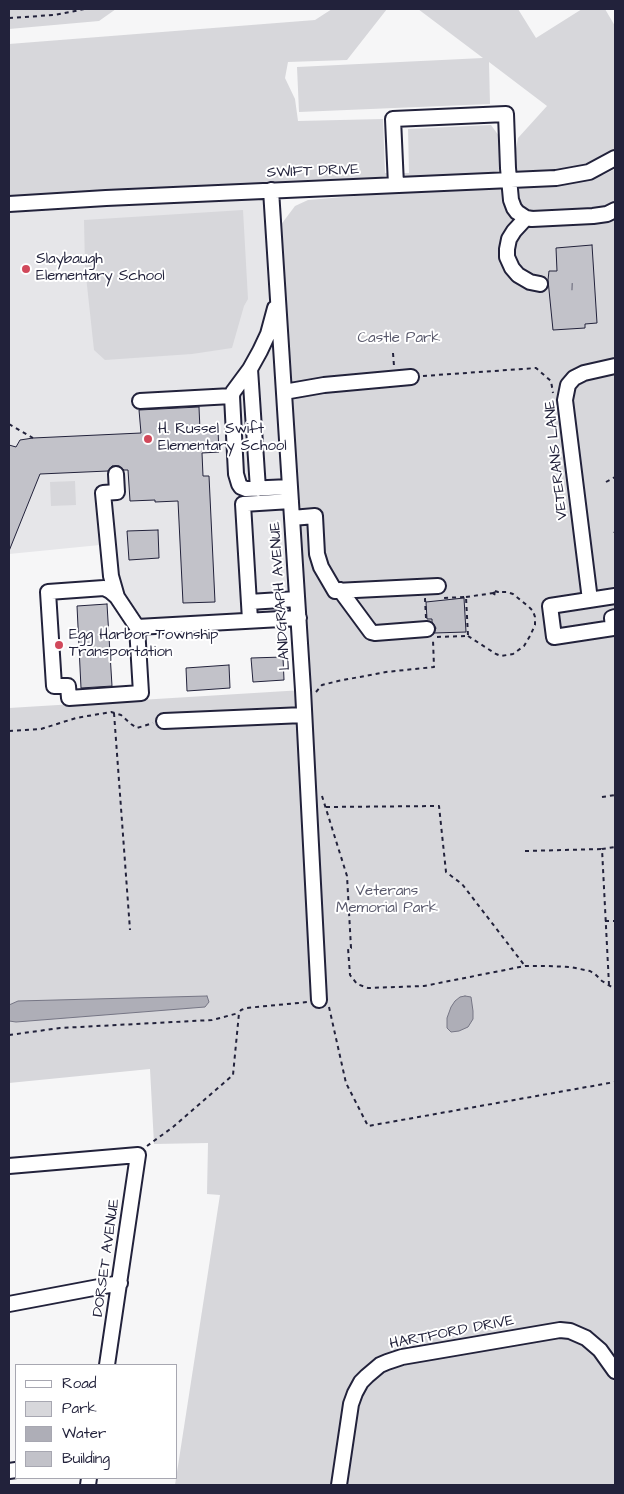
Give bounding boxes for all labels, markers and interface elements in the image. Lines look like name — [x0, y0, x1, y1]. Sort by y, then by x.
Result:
street label: SWIFT DRIVE — [266, 161, 360, 183]
place label: Slaybaugh Elementary School — [36, 251, 165, 286]
marker: Slaybaugh Elementary School — [20, 263, 32, 275]
house number: 1 — [571, 280, 573, 294]
park label: Castle Park — [357, 330, 441, 348]
street label: VETERANS LANE — [542, 399, 572, 521]
place label: H. Russel Swift Elementary School — [158, 421, 287, 456]
marker: H. Russel Swift Elementary School — [142, 433, 154, 445]
street label: LANDGRAPH AVENUE — [267, 521, 295, 671]
place label: Egg Harbor Township Transportation — [69, 627, 218, 662]
marker: Egg Harbor Township Transportation — [53, 639, 65, 651]
park label: Veterans Memorial Park — [336, 883, 438, 918]
street label: DORSET AVENUE — [90, 1198, 124, 1318]
street label: HARTFORD DRIVE — [388, 1312, 516, 1354]
legend — [15, 1364, 178, 1479]
text: Road — [62, 1373, 96, 1394]
text: Park — [62, 1398, 97, 1419]
text: Water — [62, 1423, 106, 1444]
text: Building — [62, 1448, 110, 1469]

